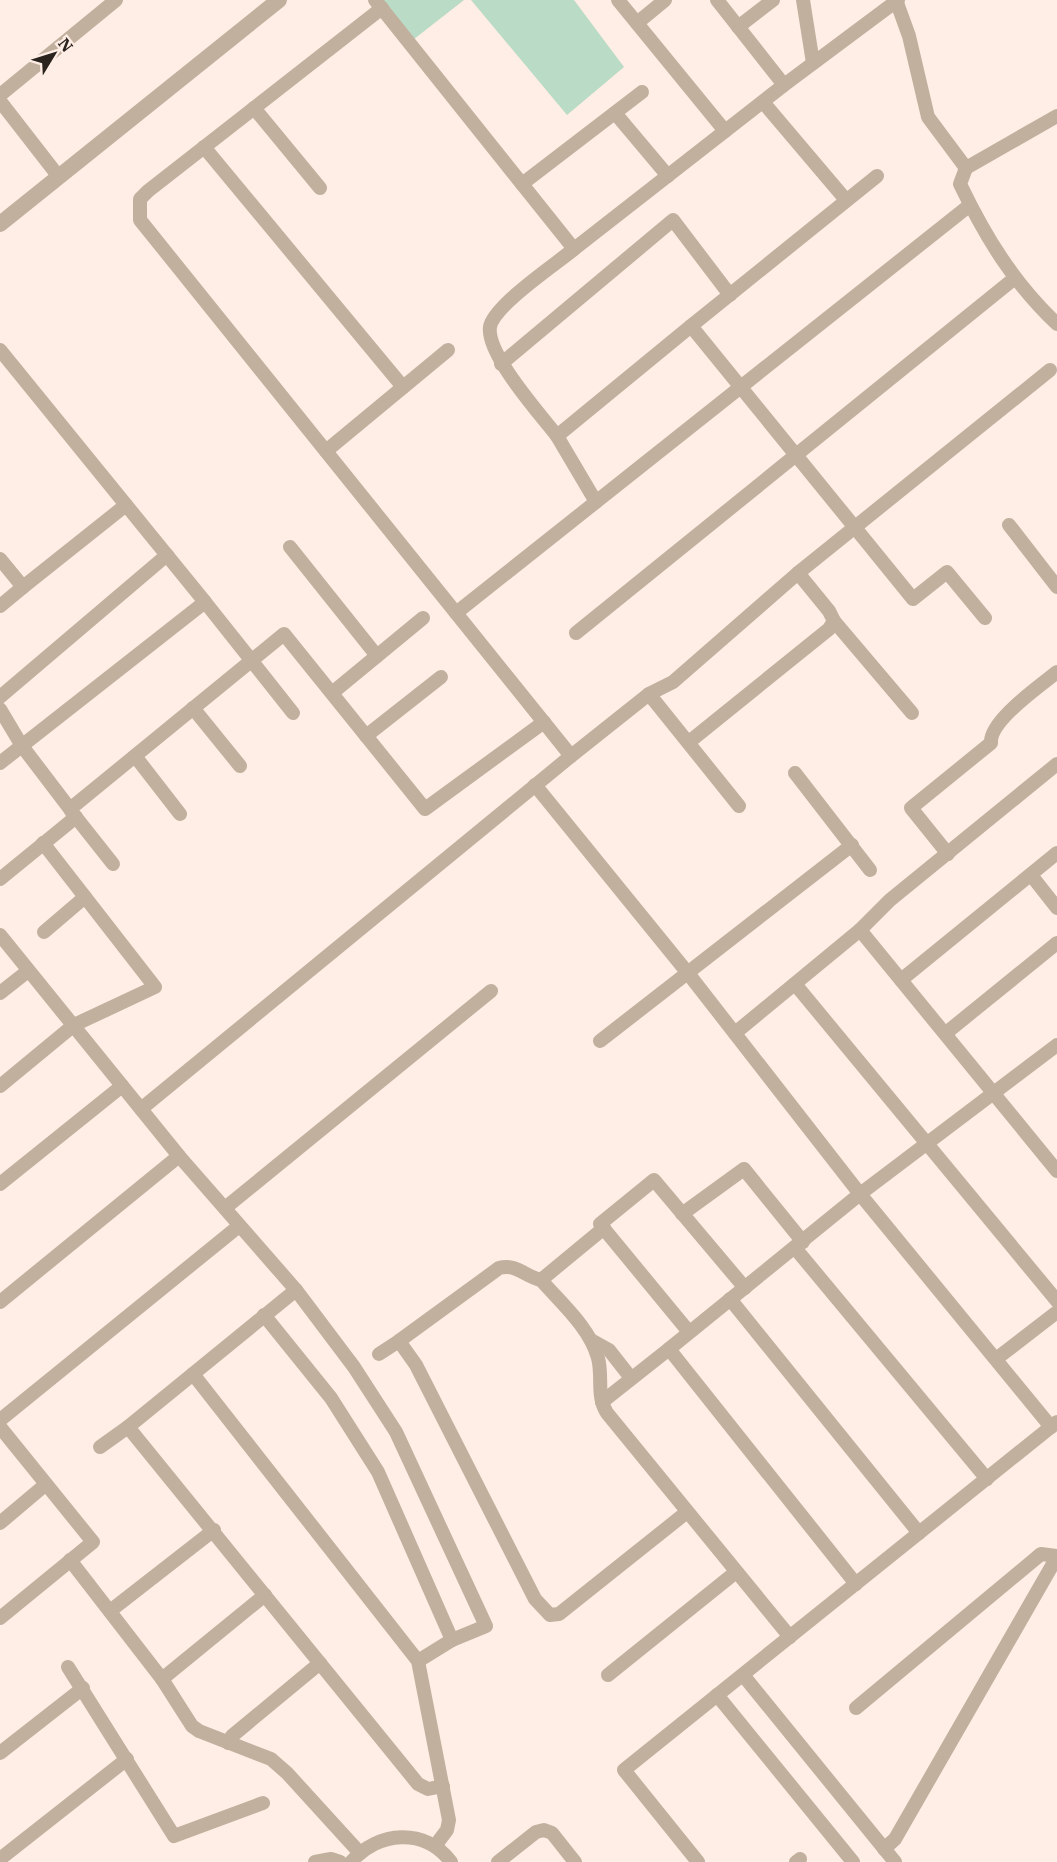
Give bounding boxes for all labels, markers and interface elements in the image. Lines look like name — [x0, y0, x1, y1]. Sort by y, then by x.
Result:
north arrow — [24, 24, 84, 84]
text: N — [54, 34, 78, 56]

